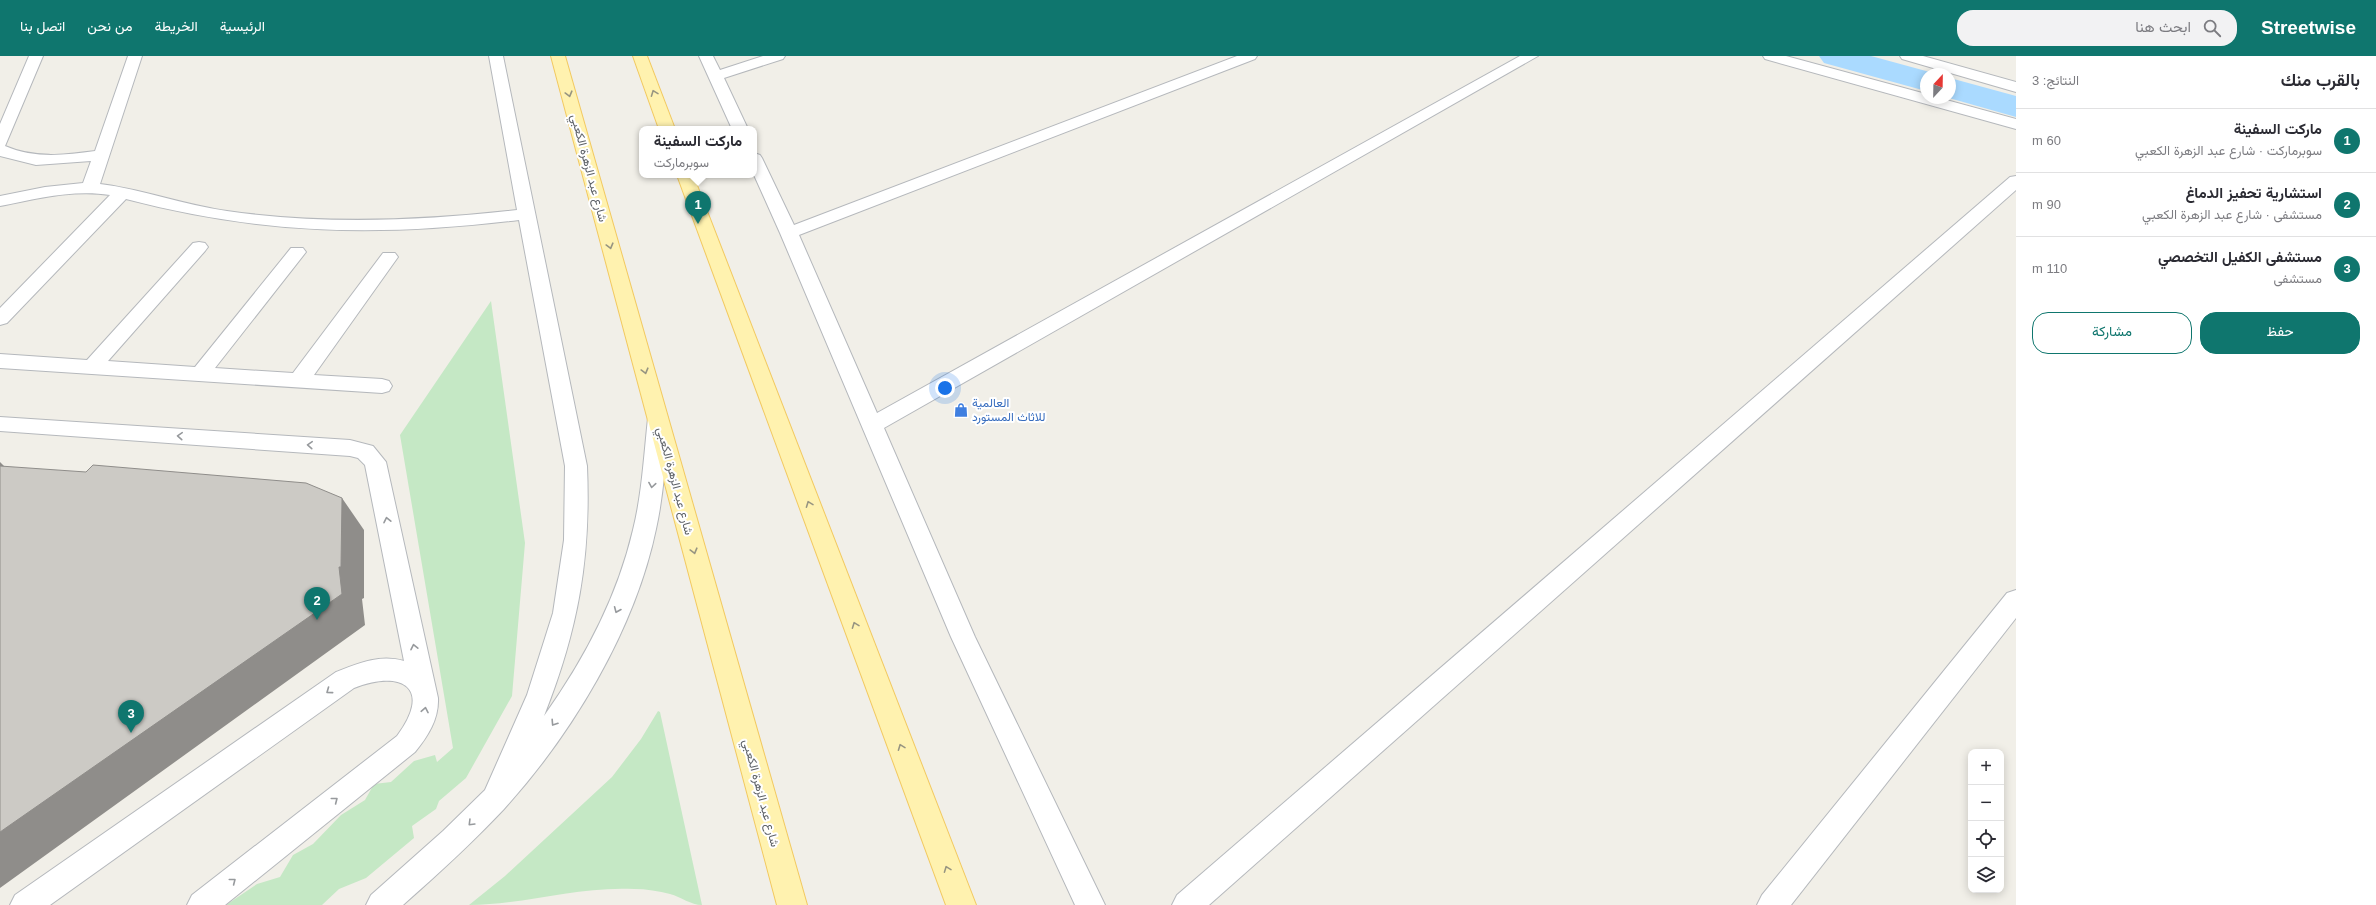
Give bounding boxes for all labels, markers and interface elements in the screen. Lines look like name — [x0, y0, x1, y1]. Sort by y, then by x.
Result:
search box — [1957, 10, 2237, 46]
icon: search — [2201, 17, 2223, 39]
text: Streetwise — [2261, 17, 2356, 38]
text: اتصل بنا — [20, 18, 65, 34]
text: من نحن — [87, 18, 132, 34]
text: الخريطة — [154, 18, 198, 34]
text: الرئيسية — [220, 18, 265, 34]
text: ابحث هنا — [2135, 18, 2191, 35]
north arrow — [1920, 68, 1956, 104]
text: بالقرب منك — [2281, 71, 2360, 90]
text: النتائج: 3 — [2032, 73, 2079, 88]
one-way arrow — [650, 89, 658, 96]
one-way arrow — [564, 90, 573, 97]
street label: شارع عبد الزهرة الكعبي — [565, 113, 610, 224]
text: ماركت السفينة — [2234, 120, 2322, 137]
popup — [639, 126, 757, 178]
text: ماركت السفينة — [654, 132, 742, 149]
text: 60 m — [2032, 133, 2061, 148]
text: 1 — [2343, 133, 2351, 148]
text: سوبرماركت · شارع عبد الزهرة الكعبي — [2135, 143, 2322, 158]
text: سوبرماركت — [654, 155, 709, 170]
text: استشارية تحفيز الدماغ — [2185, 184, 2322, 201]
pin: 1 — [685, 191, 711, 224]
text: 90 m — [2032, 197, 2061, 212]
text: 2 — [2343, 197, 2351, 212]
text: مستشفى · شارع عبد الزهرة الكعبي — [2142, 207, 2322, 222]
one-way arrow — [606, 243, 614, 249]
text: مستشفى الكفيل التخصصي — [2158, 248, 2322, 265]
text: 110 m — [2032, 261, 2067, 276]
text: 3 — [2343, 261, 2351, 276]
text: مستشفى — [2274, 271, 2322, 286]
button: مشاركة — [2032, 312, 2192, 354]
button: حفظ — [2200, 312, 2360, 354]
one-way arrow — [640, 368, 649, 375]
your location — [935, 378, 955, 398]
place label: العالمية للاثاث المستورد — [972, 396, 1045, 425]
shop icon: العالمية للاثاث المستورد — [953, 402, 969, 418]
street label: شارع عبد الزهرة الكعبي — [651, 426, 696, 537]
one-way arrow — [177, 432, 183, 441]
one-way arrow — [307, 441, 313, 450]
one-way arrow — [648, 482, 657, 488]
one-way arrow — [806, 500, 814, 507]
one-way arrow — [384, 517, 392, 523]
one-way arrow — [689, 547, 698, 554]
pin: 2 — [304, 587, 330, 620]
one-way arrow — [614, 606, 622, 613]
one-way arrow — [852, 622, 860, 629]
one-way arrow — [411, 644, 419, 651]
one-way arrow — [327, 686, 334, 693]
pin: 3 — [118, 700, 144, 733]
one-way arrow — [420, 707, 428, 714]
one-way arrow — [551, 719, 559, 726]
street label: شارع عبد الزهرة الكعبي — [737, 738, 782, 849]
one-way arrow — [898, 743, 906, 750]
map controls — [1968, 749, 2004, 893]
button: + — [1968, 749, 2004, 785]
button: − — [1968, 785, 2004, 821]
one-way arrow — [330, 798, 337, 805]
one-way arrow — [468, 818, 476, 826]
button: locate — [1968, 821, 2004, 857]
button: layers — [1968, 857, 2004, 893]
one-way arrow — [944, 865, 952, 872]
one-way arrow — [228, 878, 235, 885]

